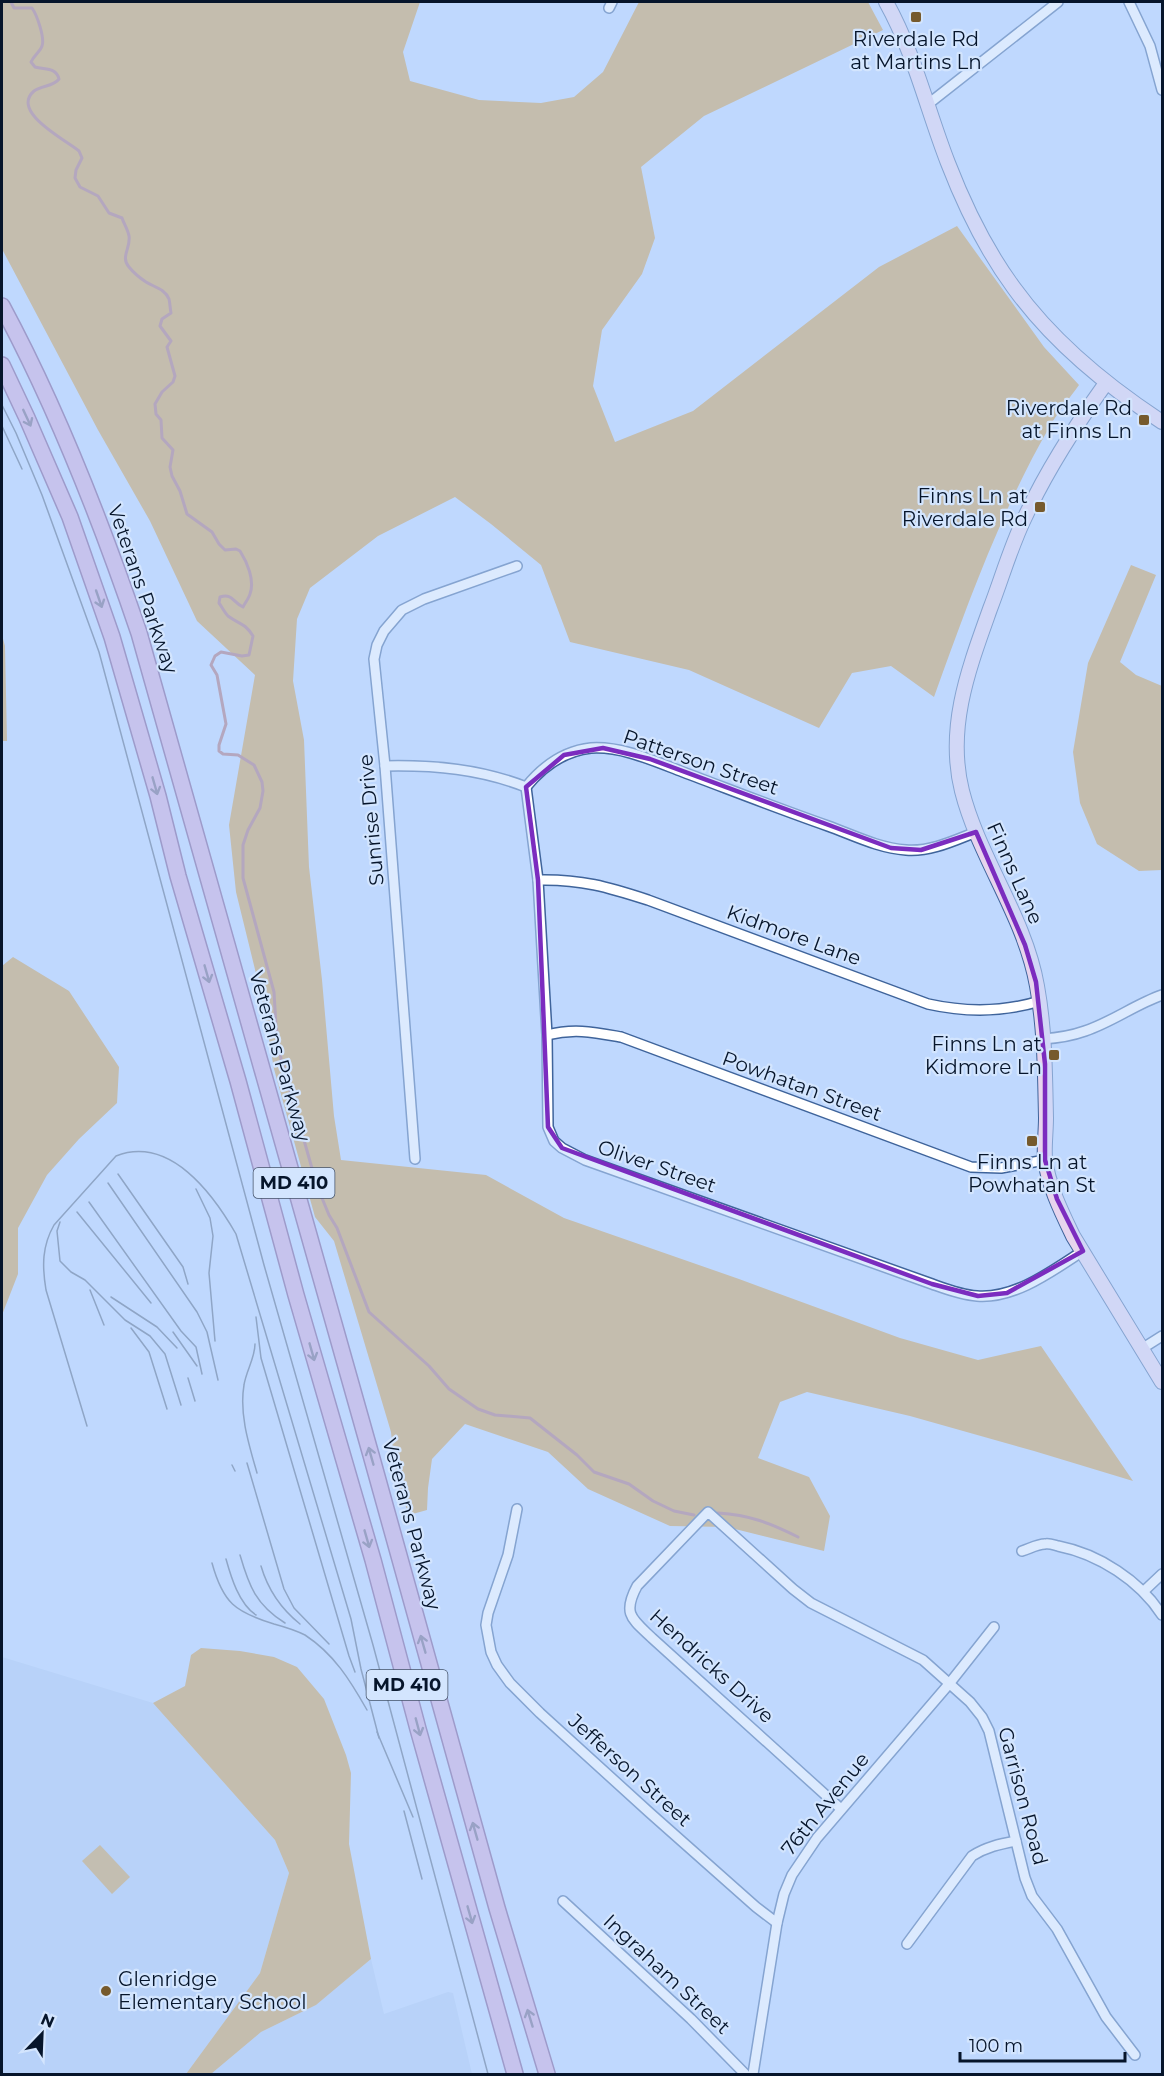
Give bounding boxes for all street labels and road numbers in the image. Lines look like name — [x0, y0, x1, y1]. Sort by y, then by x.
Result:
street label: Veterans Parkway — [103, 501, 183, 677]
street label: Patterson Street — [620, 724, 782, 800]
street label: Sunrise Drive — [353, 753, 389, 887]
street label: Finns Lane — [982, 818, 1048, 928]
street label: Kidmore Lane — [724, 900, 864, 970]
street label: Veterans Parkway — [244, 968, 316, 1144]
street label: Powhatan Street — [719, 1046, 885, 1126]
street label: Oliver Street — [595, 1134, 719, 1198]
road number: MD 410 — [254, 1168, 334, 1198]
street label: Veterans Parkway — [378, 1435, 447, 1613]
street label: Hendricks Drive — [645, 1604, 779, 1728]
road number: MD 410 — [366, 1670, 448, 1700]
street label: Jefferson Street — [563, 1708, 696, 1831]
street label: Garrison Road — [993, 1724, 1053, 1868]
street label: 76th Avenue — [776, 1748, 874, 1860]
street label: Ingraham Street — [599, 1909, 735, 2039]

